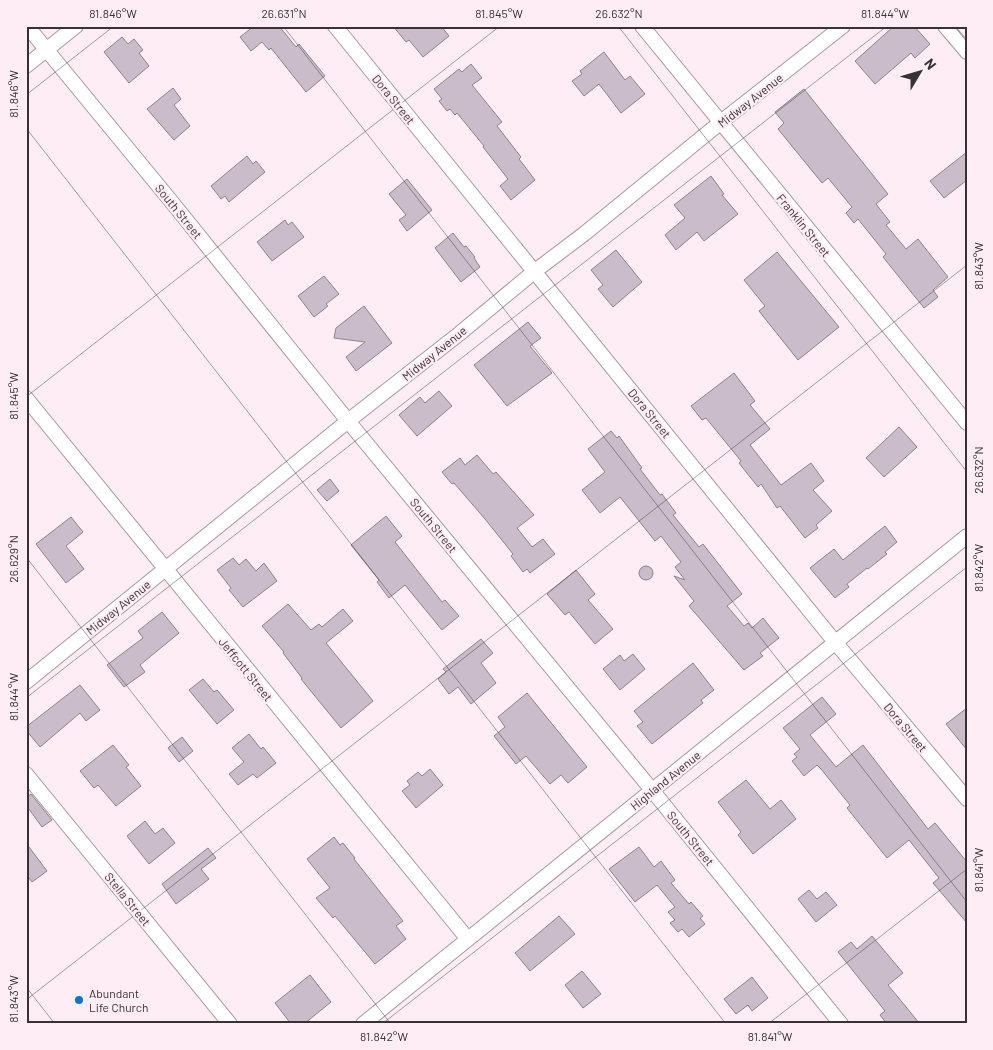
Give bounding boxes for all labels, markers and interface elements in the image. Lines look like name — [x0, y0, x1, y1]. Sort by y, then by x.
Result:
text: 81.846°W — [89, 6, 137, 20]
text: 26.631°N — [261, 6, 307, 20]
text: 81.845°W — [475, 6, 523, 20]
text: 26.632°N — [595, 6, 643, 20]
text: 81.844°W — [861, 6, 909, 20]
north arrow — [896, 48, 946, 98]
text: N — [921, 55, 940, 73]
text: 81.846°W — [6, 70, 20, 118]
street label: Midway Avenue — [715, 70, 785, 130]
street label: Dora Street — [370, 71, 418, 127]
street label: South Street — [153, 181, 205, 241]
street label: Franklin Street — [774, 191, 834, 259]
text: 81.843°W — [971, 242, 985, 290]
street label: Midway Avenue — [399, 323, 469, 383]
text: 81.845°W — [6, 372, 20, 420]
street label: Dora Street — [626, 385, 674, 441]
text: 26.632°N — [971, 446, 985, 494]
street label: South Street — [408, 495, 460, 555]
text: 26.629°N — [6, 535, 20, 583]
text: 81.842°W — [971, 544, 985, 592]
street label: Midway Avenue — [83, 577, 153, 637]
street label: Jeffcott Street — [216, 634, 276, 704]
text: 81.844°W — [6, 673, 20, 721]
street label: Dora Street — [881, 700, 931, 754]
street label: Highland Avenue — [627, 747, 703, 813]
street label: South Street — [665, 808, 717, 868]
text: 81.841°W — [971, 847, 985, 892]
street label: Stella Street — [102, 870, 154, 928]
text: 81.843°W — [6, 975, 20, 1023]
place label: Abundant Life Church — [89, 986, 149, 1014]
marker: Abundant Life Church — [73, 994, 85, 1006]
text: 81.842°W — [360, 1029, 408, 1043]
text: 81.841°W — [748, 1029, 793, 1043]

